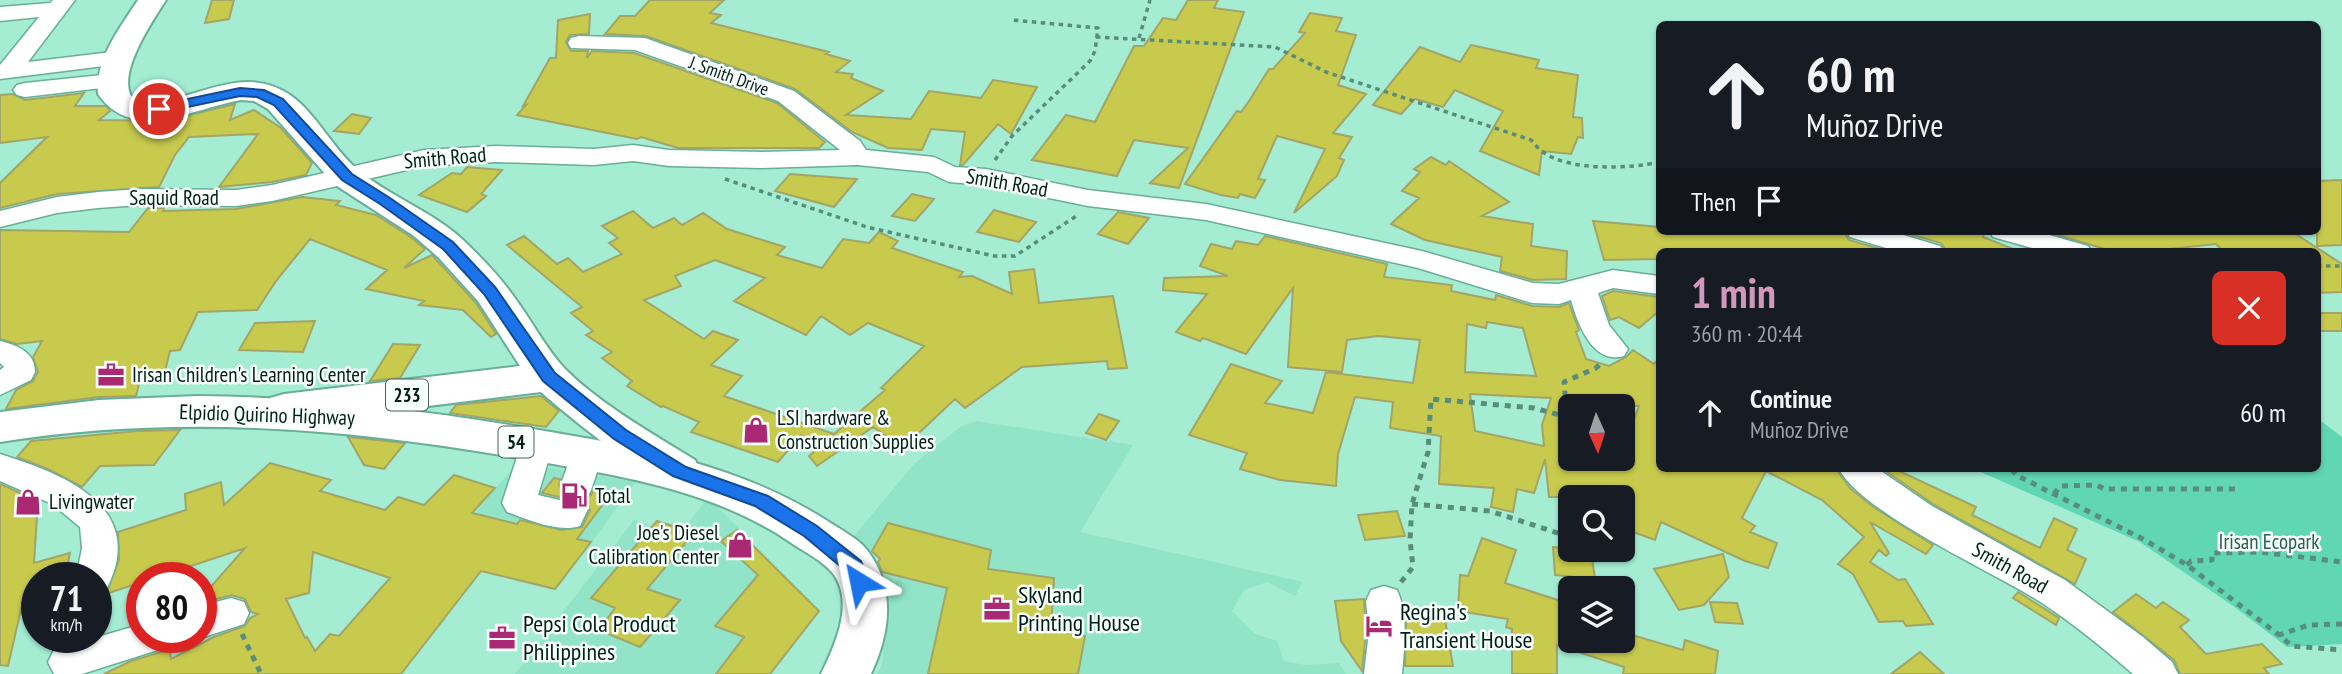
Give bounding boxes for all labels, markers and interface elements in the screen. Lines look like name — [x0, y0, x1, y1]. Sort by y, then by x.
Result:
text: 60 m — [1806, 42, 1895, 106]
icon: ahead — [1691, 49, 1782, 140]
street label: J. Smith Drive — [685, 50, 772, 101]
pin — [129, 79, 189, 139]
icon: arrive — [140, 90, 178, 128]
text: Muñoz Drive — [1806, 104, 1943, 146]
street label: Smith Road — [403, 140, 487, 175]
street label: Smith Road — [964, 162, 1050, 203]
icon: arrive — [1750, 182, 1788, 220]
street label: Saquid Road — [129, 184, 219, 211]
text: Then — [1691, 185, 1736, 218]
text: 1 min — [1691, 265, 1776, 320]
button: close — [2212, 271, 2286, 345]
text: 360 m · 20:44 — [1691, 319, 1803, 348]
office icon: Irisan Children's Learning Center — [96, 360, 126, 390]
place label: Irisan Children's Learning Center — [132, 361, 366, 388]
road number: 233 — [386, 380, 428, 410]
text: Continue — [1750, 382, 1832, 415]
north arrow — [1558, 394, 1634, 471]
map controls — [1558, 394, 1635, 653]
icon: ahead — [1691, 394, 1729, 432]
text: 60 m — [2240, 396, 2286, 429]
street label: Elpidio Quirino Highway — [179, 398, 355, 431]
place label: LSI hardware & Construction Supplies — [777, 404, 934, 455]
shop icon: LSI hardware & Construction Supplies — [741, 415, 771, 445]
text: Muñoz Drive — [1750, 415, 1849, 444]
road number: 54 — [498, 426, 534, 458]
fuel station icon: Total — [559, 481, 589, 511]
place label: Total — [595, 482, 630, 509]
button: search — [1558, 485, 1635, 562]
shop icon: Livingwater — [13, 487, 43, 517]
place label: Livingwater — [49, 488, 134, 515]
place label: Joe's Diesel Calibration Center — [589, 519, 719, 570]
park label: Irisan Ecopark — [2218, 528, 2320, 555]
shop icon: Joe's Diesel Calibration Center — [725, 530, 755, 560]
street label: Smith Road — [1968, 536, 2053, 599]
position arrow — [822, 545, 896, 619]
speed limit sign: 80 — [126, 562, 217, 653]
text: 71 — [50, 575, 83, 621]
button: layers — [1558, 576, 1635, 653]
place label: Skyland Printing House — [1018, 579, 1140, 638]
office icon: Skyland Printing House — [982, 594, 1012, 624]
place label: Regina's Transient House — [1400, 596, 1533, 655]
place label: Pepsi Cola Product Philippines — [523, 608, 676, 667]
hotel icon: Regina's Transient House — [1364, 611, 1394, 641]
text: km/h — [51, 613, 82, 636]
office icon: Pepsi Cola Product Philippines — [487, 623, 517, 653]

